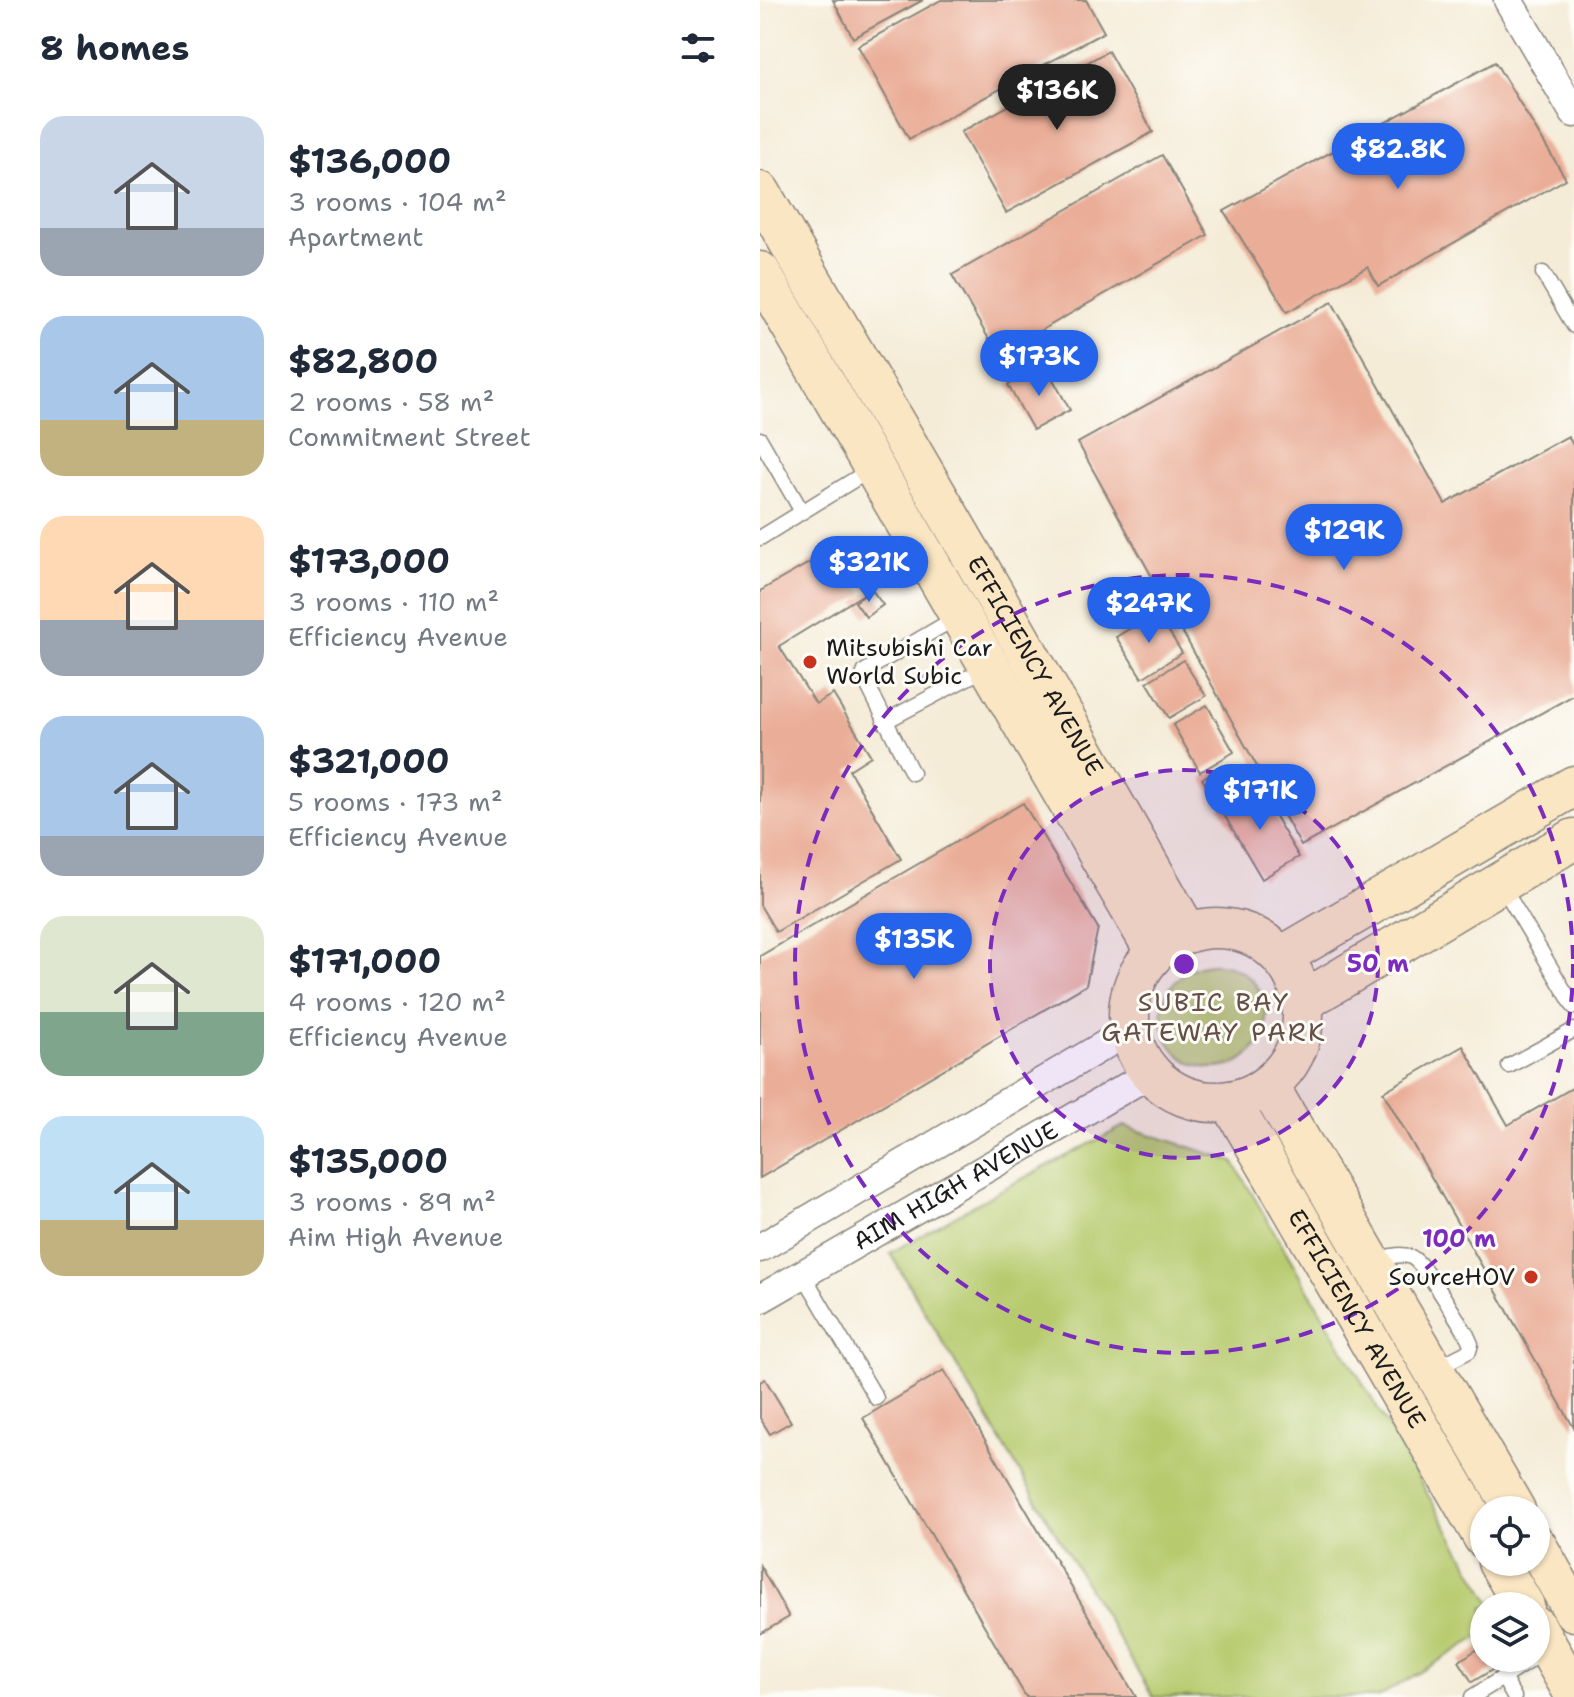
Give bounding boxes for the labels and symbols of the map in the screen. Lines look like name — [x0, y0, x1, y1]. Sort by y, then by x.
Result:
pin: $136K — [1001, 64, 1113, 132]
pin: $82.8K — [1333, 123, 1463, 191]
pin: $173K — [983, 330, 1095, 398]
pin: $129K — [1288, 504, 1400, 572]
pin: $321K — [813, 536, 925, 604]
street label: EFFICIENCY AVENUE — [960, 550, 1111, 782]
pin: $247K — [1093, 577, 1205, 645]
place label: Mitsubishi Car World Subic — [826, 632, 993, 692]
marker: Mitsubishi Car World Subic — [801, 653, 819, 671]
pin: $171K — [1204, 764, 1316, 832]
pin: $135K — [858, 913, 970, 981]
text: 50 m — [1347, 948, 1409, 980]
centre of rings — [1170, 950, 1198, 978]
district label: SUBIC BAY GATEWAY PARK — [1101, 984, 1327, 1049]
street label: AIM HIGH AVENUE — [847, 1114, 1064, 1258]
street label: EFFICIENCY AVENUE — [1280, 1203, 1433, 1434]
text: 100 m — [1422, 1223, 1496, 1255]
place label: SourceHOV — [1389, 1261, 1515, 1293]
marker: SourceHOV — [1522, 1268, 1540, 1286]

